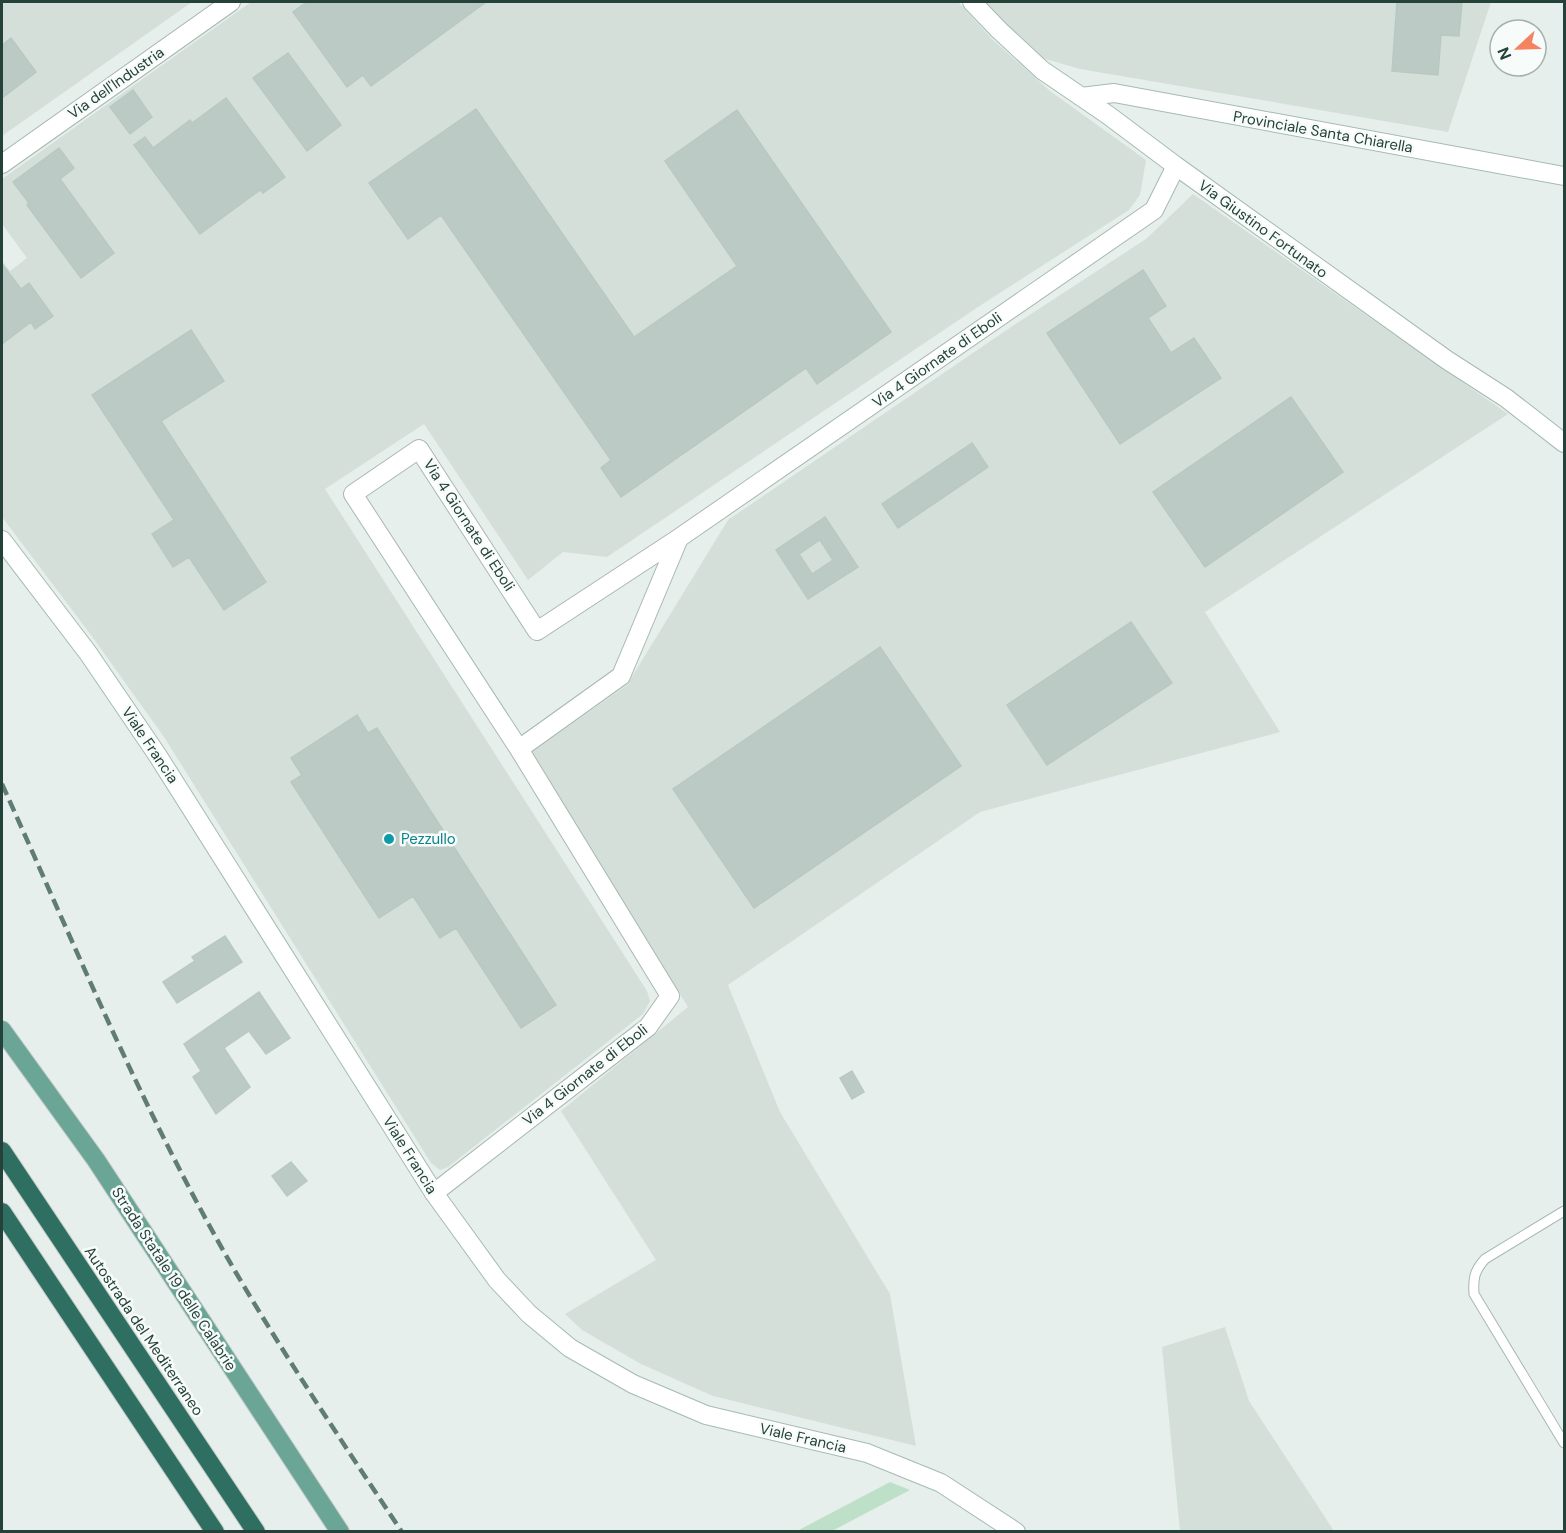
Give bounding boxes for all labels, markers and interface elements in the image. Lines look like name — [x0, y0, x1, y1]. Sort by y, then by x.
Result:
north arrow — [1488, 18, 1548, 78]
street label: Via dell'Industria — [64, 42, 168, 124]
text: N — [1493, 44, 1516, 63]
street label: Provinciale Santa Chiarella — [1232, 106, 1414, 158]
street label: Via Giustino Fortunato — [1194, 175, 1332, 283]
street label: Via 4 Giornate di Eboli — [868, 308, 1006, 412]
street label: Via 4 Giornate di Eboli — [419, 455, 519, 595]
street label: Viale Francia — [117, 703, 183, 787]
place label: Pezzullo — [401, 829, 456, 849]
marker: Pezzullo — [382, 832, 396, 846]
street label: Via 4 Giornate di Eboli — [518, 1020, 652, 1130]
street label: Viale Francia — [378, 1112, 442, 1198]
street label: Strada Statale 19 delle Calabrie — [107, 1183, 241, 1375]
street label: Autostrada del Mediterraneo — [80, 1242, 208, 1420]
street label: Viale Francia — [758, 1418, 848, 1458]

